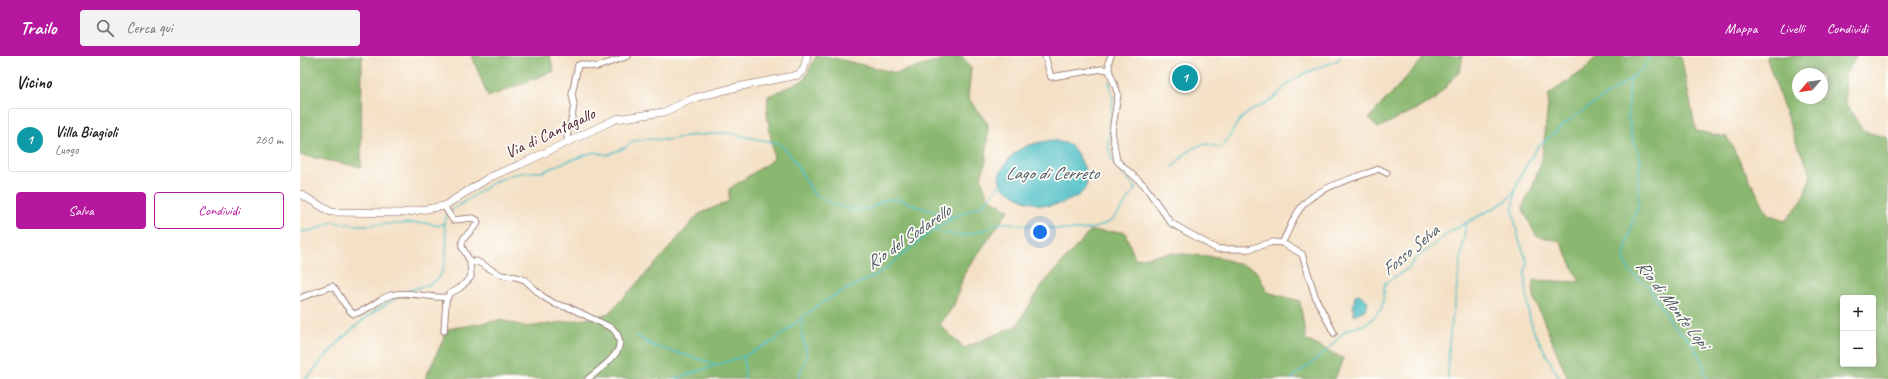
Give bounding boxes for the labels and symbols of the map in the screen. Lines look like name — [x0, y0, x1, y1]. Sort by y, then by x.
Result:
pin: 1 — [1172, 63, 1198, 93]
north arrow — [1792, 68, 1828, 104]
street label: Via di Cantagallo — [502, 103, 599, 163]
water label: Lago di Cerreto — [1006, 162, 1101, 184]
water label: Rio del Sodarello — [862, 198, 957, 274]
water label: Fosso Selva — [1377, 218, 1445, 280]
your location — [1030, 222, 1050, 242]
water label: Rio di Monte Lopi — [1632, 255, 1717, 356]

